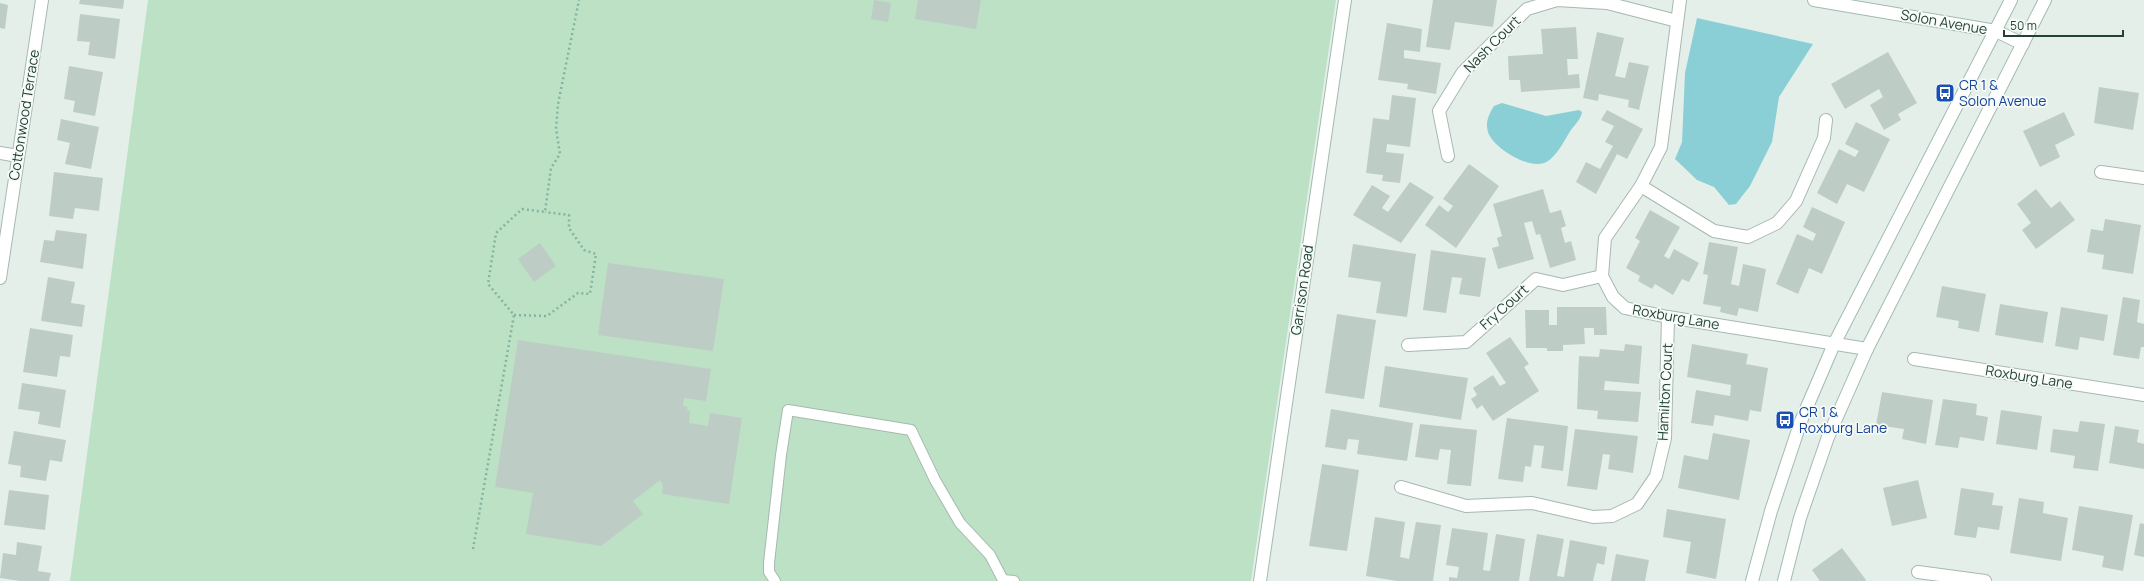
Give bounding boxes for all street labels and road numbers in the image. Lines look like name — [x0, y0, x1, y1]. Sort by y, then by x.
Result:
street label: Solon Avenue — [1899, 5, 1989, 38]
street label: Nash Court — [1459, 11, 1524, 76]
street label: Cottonwood Terrace — [4, 48, 43, 182]
street label: Garrison Road — [1286, 244, 1317, 336]
street label: Fry Court — [1475, 279, 1532, 334]
street label: Roxburg Lane — [1631, 299, 1721, 334]
street label: Hamilton Court — [1652, 342, 1677, 441]
street label: Roxburg Lane — [1984, 360, 2074, 393]

